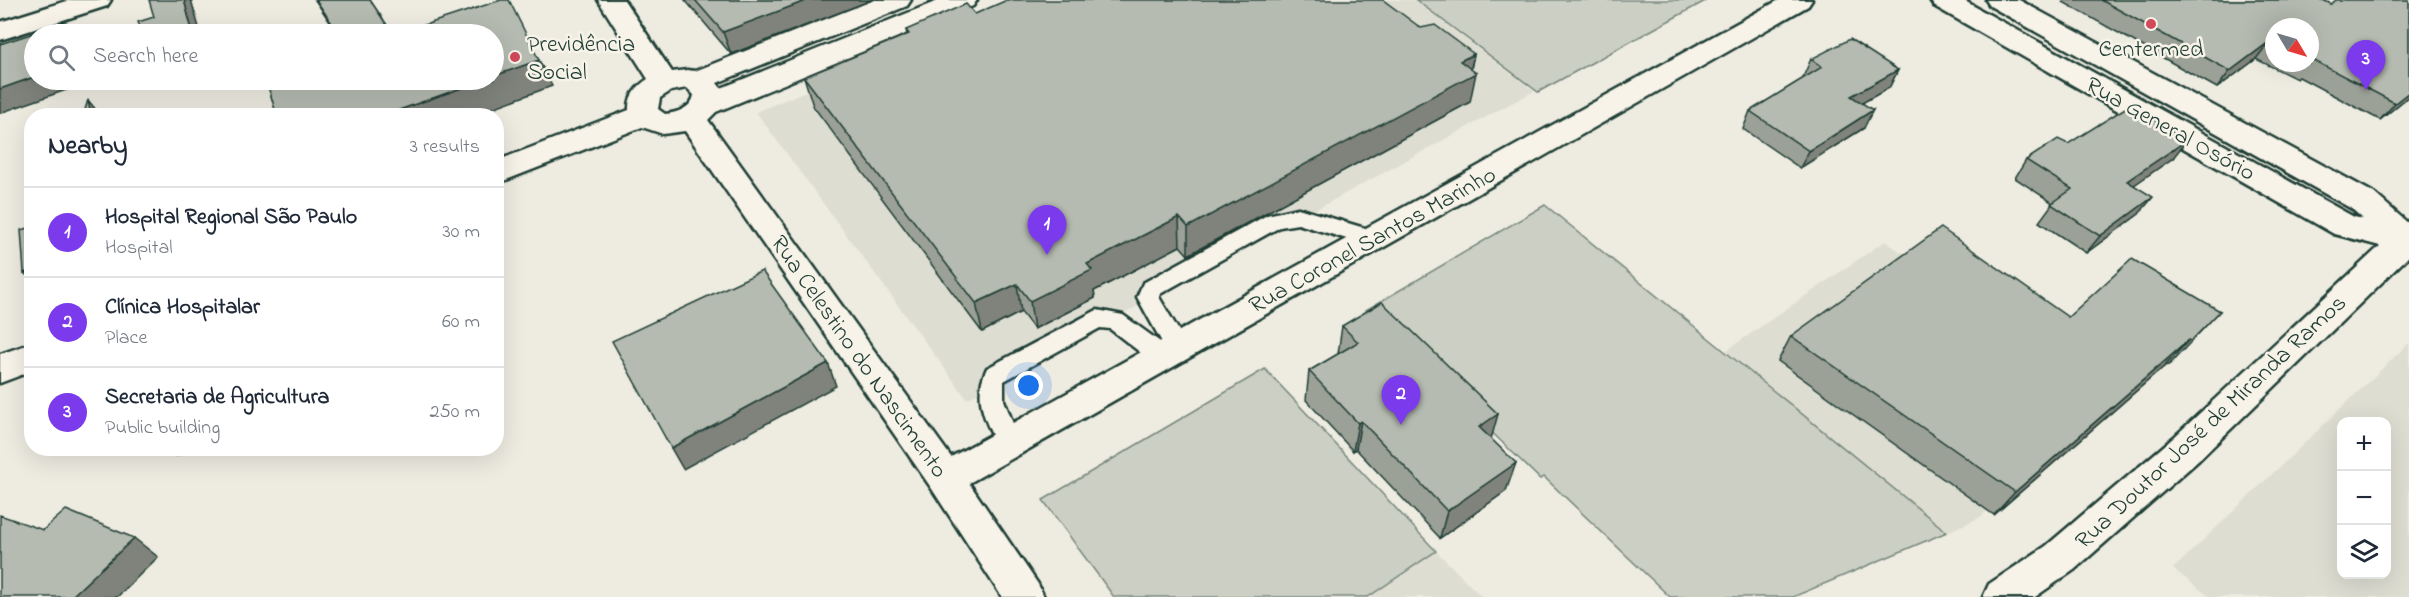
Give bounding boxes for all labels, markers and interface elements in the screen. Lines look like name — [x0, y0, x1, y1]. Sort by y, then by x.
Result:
marker: Centermed — [2144, 17, 2158, 31]
north arrow — [2265, 18, 2319, 72]
search box — [24, 24, 504, 90]
place label: Previdência Social — [527, 28, 635, 91]
place label: Centermed — [2099, 33, 2204, 68]
pin: 3 — [2346, 40, 2386, 90]
icon: search — [45, 41, 78, 74]
text: Search here — [93, 41, 198, 73]
marker: Previdência Social — [508, 50, 522, 64]
street label: Rua General Osório — [2078, 69, 2261, 191]
text: Nearby — [48, 128, 127, 166]
text: 3 results — [410, 133, 480, 162]
street label: Rua Coronel Santos Marinho — [1243, 158, 1503, 324]
text: Hospital Regional São Paulo — [105, 202, 357, 234]
pin: 1 — [1028, 206, 1066, 255]
text: 1 — [64, 218, 71, 247]
text: 30 m — [443, 218, 480, 247]
street label: Rua Celestino do Nascimento — [761, 229, 955, 486]
text: Hospital — [105, 234, 173, 263]
street label: Rua Doutor José de Miranda Ramos — [2068, 287, 2355, 558]
text: Clínica Hospitalar — [105, 292, 260, 324]
text: 2 — [63, 308, 72, 337]
text: 60 m — [442, 308, 480, 337]
text: Place — [105, 324, 147, 353]
your location — [1014, 371, 1043, 400]
pin: 2 — [1382, 376, 1420, 425]
text: Secretaria de Agricultura — [105, 382, 329, 414]
text: 3 — [63, 398, 72, 427]
text: 250 m — [429, 398, 480, 427]
text: Public building — [105, 414, 220, 443]
map controls — [2337, 417, 2391, 579]
button: + — [2337, 417, 2391, 471]
button: − — [2337, 471, 2391, 525]
button: layers — [2337, 525, 2391, 579]

